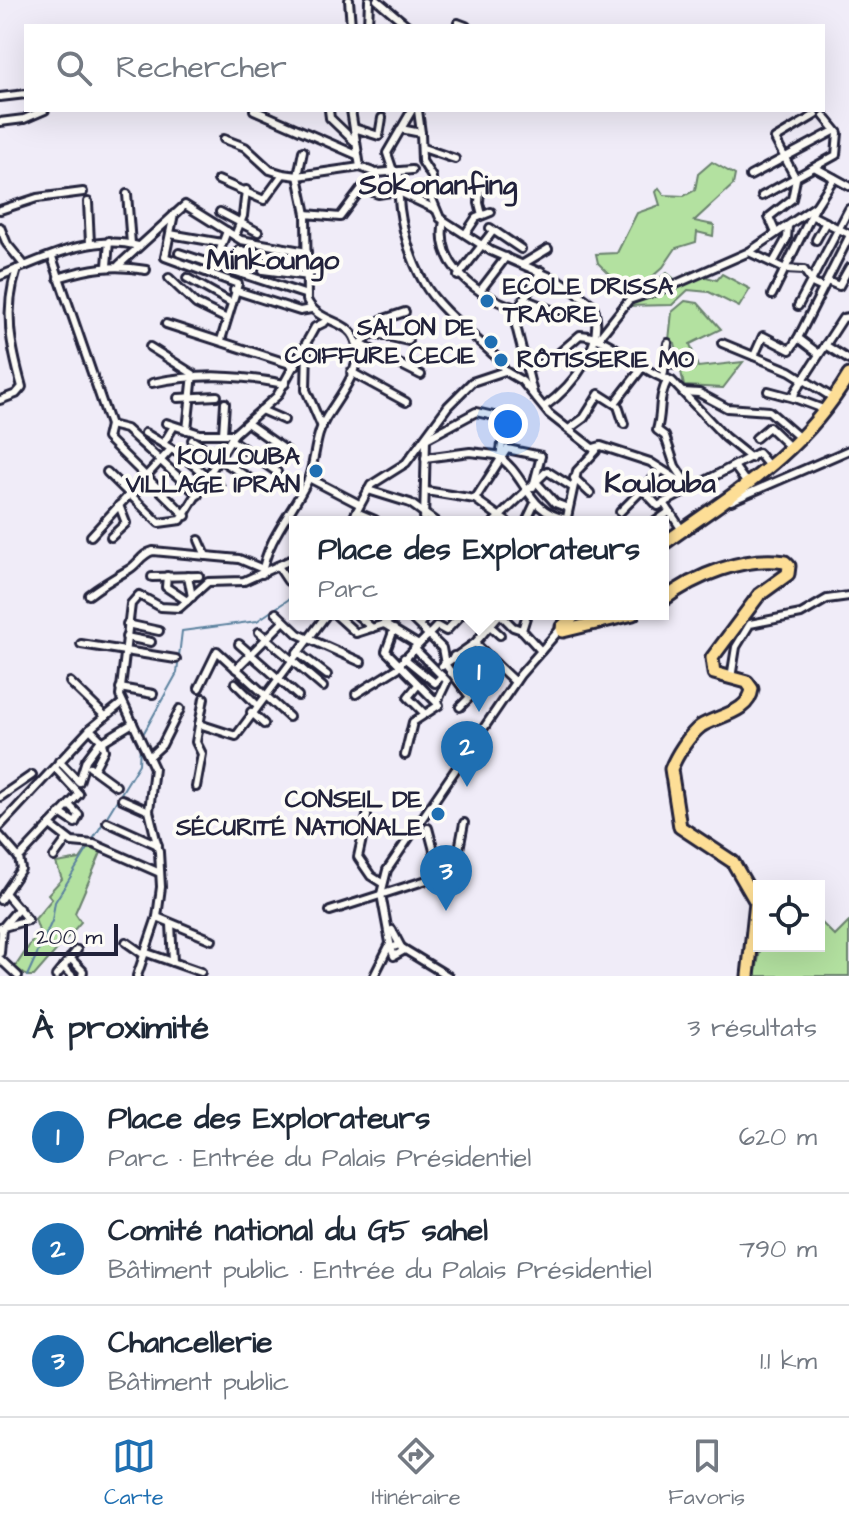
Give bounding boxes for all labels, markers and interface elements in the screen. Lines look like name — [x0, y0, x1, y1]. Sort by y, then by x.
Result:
search box — [24, 24, 825, 112]
icon: search — [52, 46, 96, 90]
text: Rechercher — [116, 47, 287, 89]
district label: Sokonanfing — [358, 166, 518, 207]
district label: Minkoungo — [207, 241, 340, 282]
place label: ECOLE DRISSA TRAORE — [502, 270, 674, 332]
marker: ECOLE DRISSA TRAORE — [478, 292, 496, 310]
place label: SALON DE COIFFURE CECIE — [285, 311, 476, 373]
marker: SALON DE COIFFURE CECIE — [482, 333, 500, 351]
place label: RÔTISSERIE MO — [517, 343, 694, 377]
marker: RÔTISSERIE MO — [492, 351, 510, 369]
your location — [488, 404, 528, 444]
place label: KOULOUBA VILLAGE IPRAN — [125, 440, 301, 502]
marker: KOULOUBA VILLAGE IPRAN — [307, 462, 325, 480]
district label: Koulouba — [604, 464, 716, 503]
popup — [289, 516, 669, 620]
text: Place des Explorateurs — [318, 529, 640, 571]
text: Parc — [318, 571, 379, 607]
pin: 1 — [453, 646, 505, 712]
pin: 2 — [441, 721, 493, 787]
place label: CONSEIL DE SÉCURITÉ NATIONALE — [175, 783, 423, 845]
marker: CONSEIL DE SÉCURITÉ NATIONALE — [429, 805, 447, 823]
pin: 3 — [420, 845, 472, 911]
map controls — [753, 880, 825, 952]
button: locate — [753, 880, 825, 952]
scale bar — [24, 920, 118, 956]
text: 200 m — [36, 922, 102, 953]
text: À proximité — [32, 1004, 209, 1052]
text: 3 résultats — [687, 1010, 817, 1046]
text: Place des Explorateurs — [108, 1098, 430, 1140]
text: 1 — [56, 1119, 60, 1155]
text: 620 m — [739, 1119, 817, 1155]
text: Parc · Entrée du Palais Présidentiel — [108, 1140, 531, 1176]
text: Comité national du G5 sahel — [108, 1210, 488, 1252]
text: 2 — [51, 1231, 65, 1267]
text: 790 m — [739, 1231, 817, 1267]
text: Bâtiment public · Entrée du Palais Présidentiel — [108, 1252, 652, 1288]
text: Chancellerie — [108, 1322, 273, 1364]
text: 3 — [51, 1343, 65, 1379]
text: 1.1 km — [760, 1343, 817, 1379]
text: Bâtiment public — [108, 1364, 289, 1400]
tab: Carte — [104, 1434, 164, 1513]
tab: Itinéraire — [371, 1434, 461, 1513]
tab: Favoris — [668, 1434, 745, 1513]

